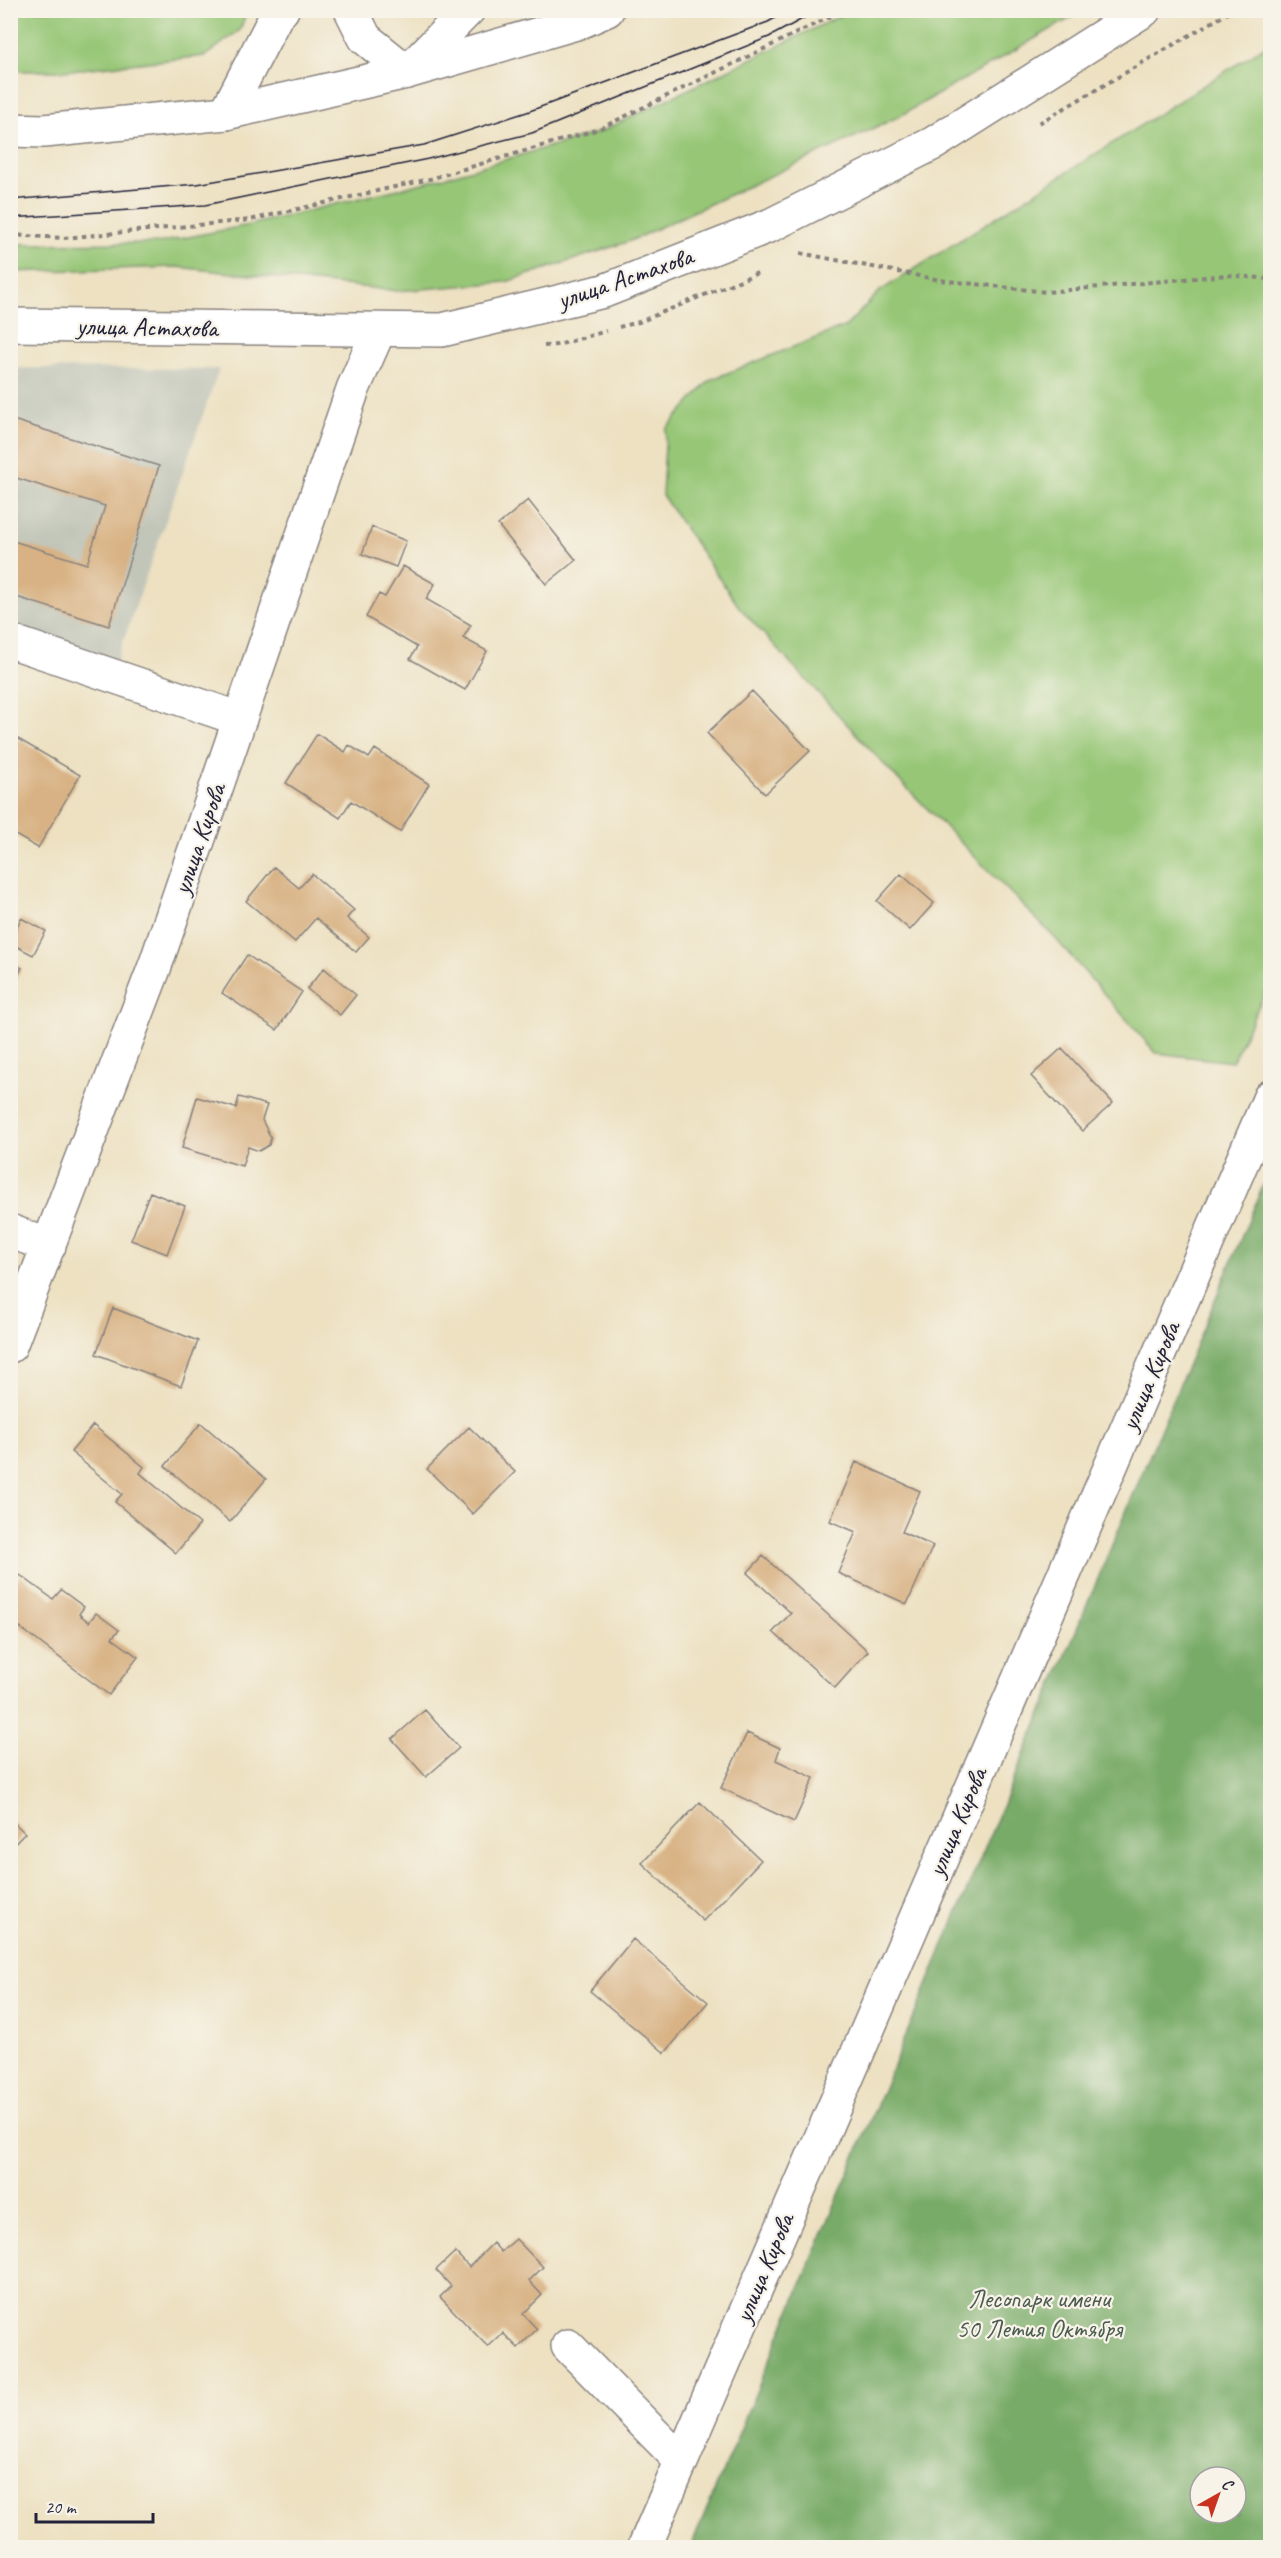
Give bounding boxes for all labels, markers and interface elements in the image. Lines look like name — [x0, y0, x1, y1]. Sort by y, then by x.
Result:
street label: улица Астахова — [551, 239, 699, 317]
street label: улица Астахова — [74, 309, 220, 345]
street label: улица Кирова — [164, 777, 234, 901]
street label: улица Кирова — [1112, 1315, 1189, 1437]
street label: улица Кирова — [919, 1761, 996, 1883]
street label: улица Кирова — [726, 2207, 803, 2329]
park label: Лесопарк имени 50 Летия Октября — [956, 2282, 1124, 2345]
north arrow — [1188, 2465, 1248, 2525]
text: С — [1218, 2474, 1238, 2496]
scale bar — [36, 2486, 153, 2524]
text: 20 m — [45, 2496, 78, 2518]

